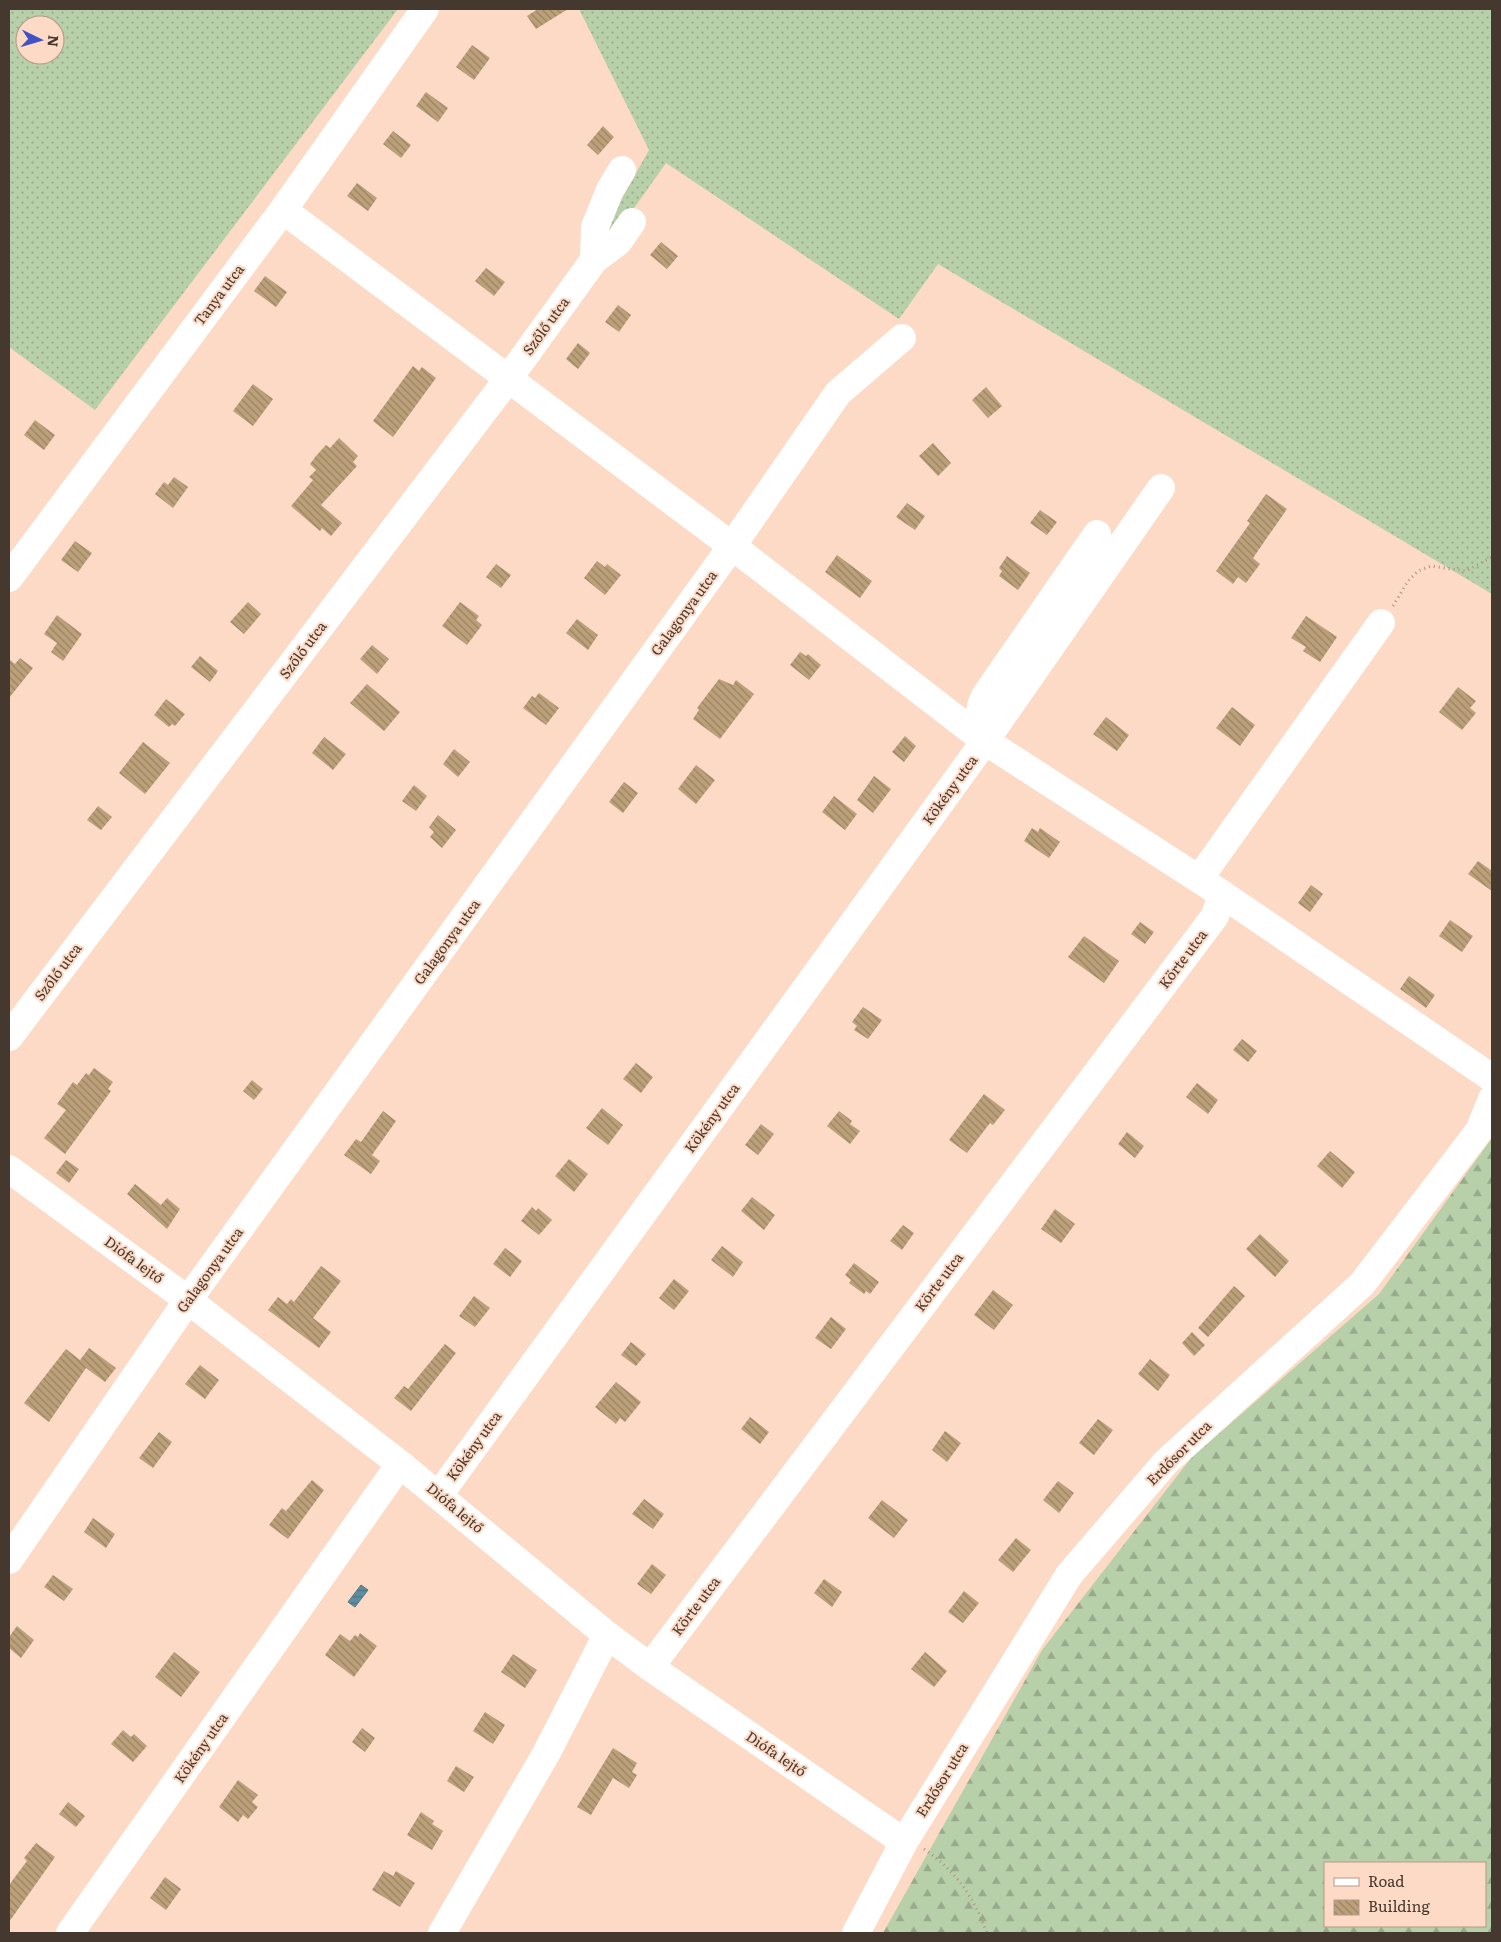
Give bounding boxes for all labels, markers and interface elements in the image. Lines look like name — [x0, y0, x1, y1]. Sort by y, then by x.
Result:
north arrow — [15, 15, 65, 65]
text: N — [43, 34, 64, 48]
street label: Tanya utca — [189, 259, 248, 329]
street label: Szőlő utca — [517, 292, 573, 359]
street label: Galagonya utca — [645, 565, 721, 659]
street label: Szőlő utca — [274, 616, 331, 682]
street label: Kökény utca — [917, 750, 982, 828]
street label: Galagonya utca — [408, 894, 484, 988]
street label: Körte utca — [1153, 924, 1211, 992]
street label: Szőlő utca — [29, 938, 86, 1004]
street label: Kökény utca — [679, 1078, 744, 1156]
street label: Galagonya utca — [171, 1222, 247, 1316]
street label: Diófa lejtő — [101, 1231, 168, 1288]
street label: Körte utca — [909, 1247, 967, 1315]
street label: Kökény utca — [441, 1406, 506, 1484]
street label: Erdősor utca — [1141, 1415, 1215, 1489]
street label: Diófa lejtő — [423, 1477, 488, 1537]
street label: Körte utca — [666, 1571, 724, 1639]
street label: Kökény utca — [169, 1708, 232, 1787]
street label: Diófa lejtő — [742, 1726, 811, 1781]
street label: Erdősor utca — [910, 1738, 972, 1820]
legend — [1324, 1862, 1486, 1927]
text: Road — [1368, 1869, 1404, 1892]
text: Building — [1368, 1894, 1430, 1917]

